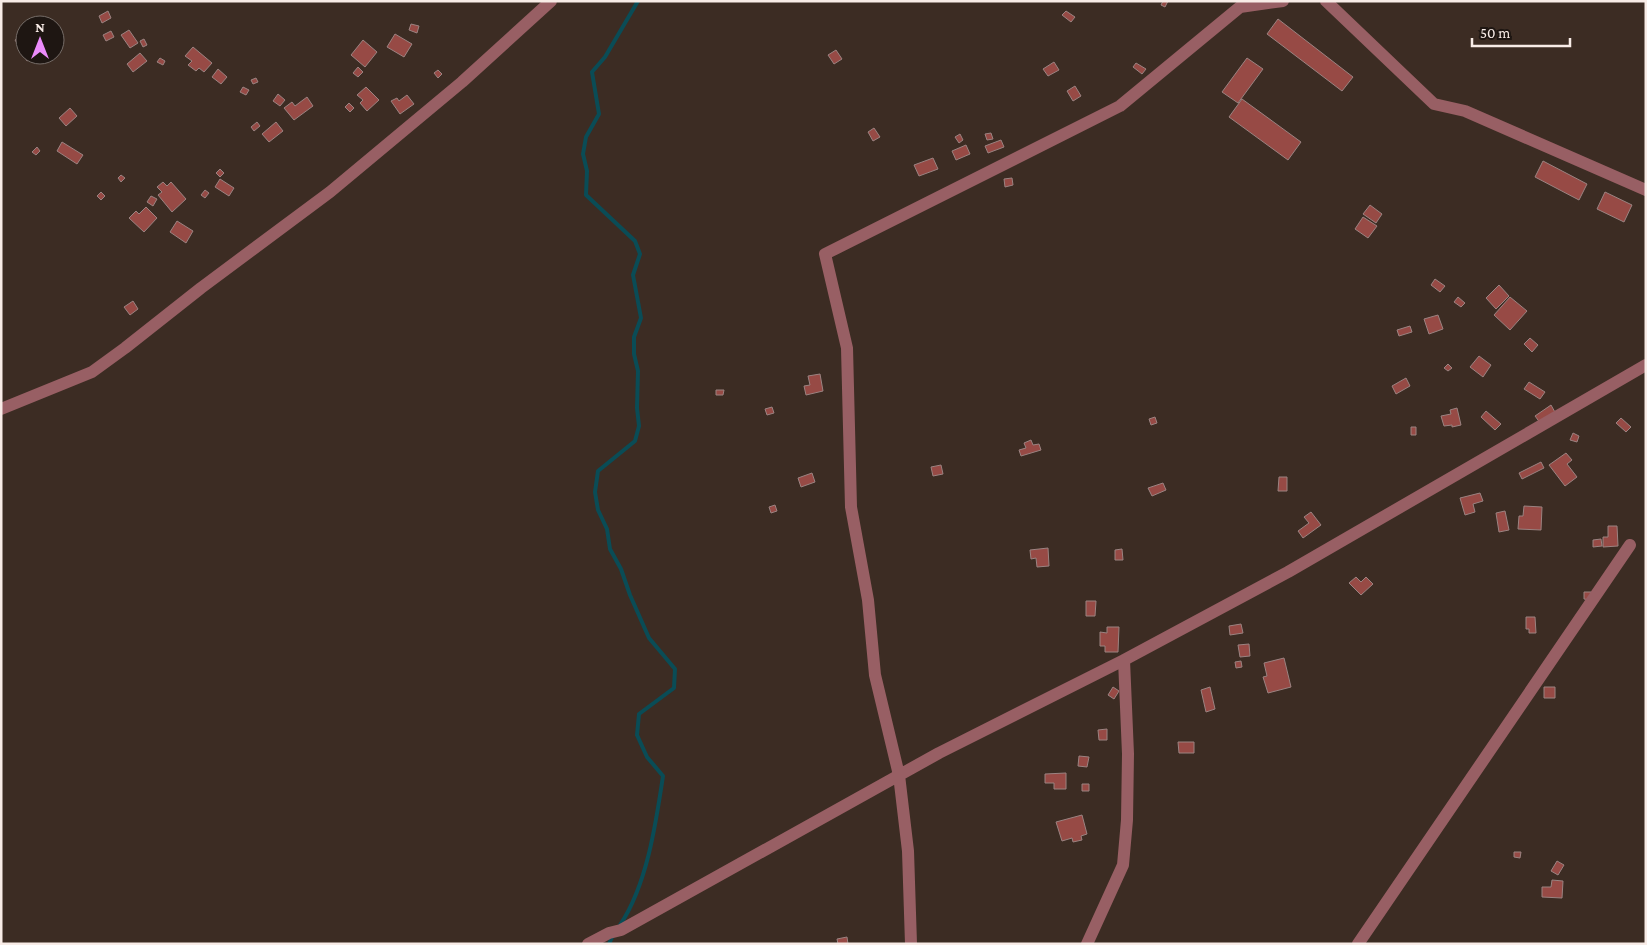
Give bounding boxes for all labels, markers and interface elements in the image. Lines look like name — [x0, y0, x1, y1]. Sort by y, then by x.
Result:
north arrow — [15, 15, 65, 65]
scale bar — [1472, 15, 1570, 47]
text: N — [35, 19, 45, 35]
text: 50 m — [1480, 25, 1510, 41]

